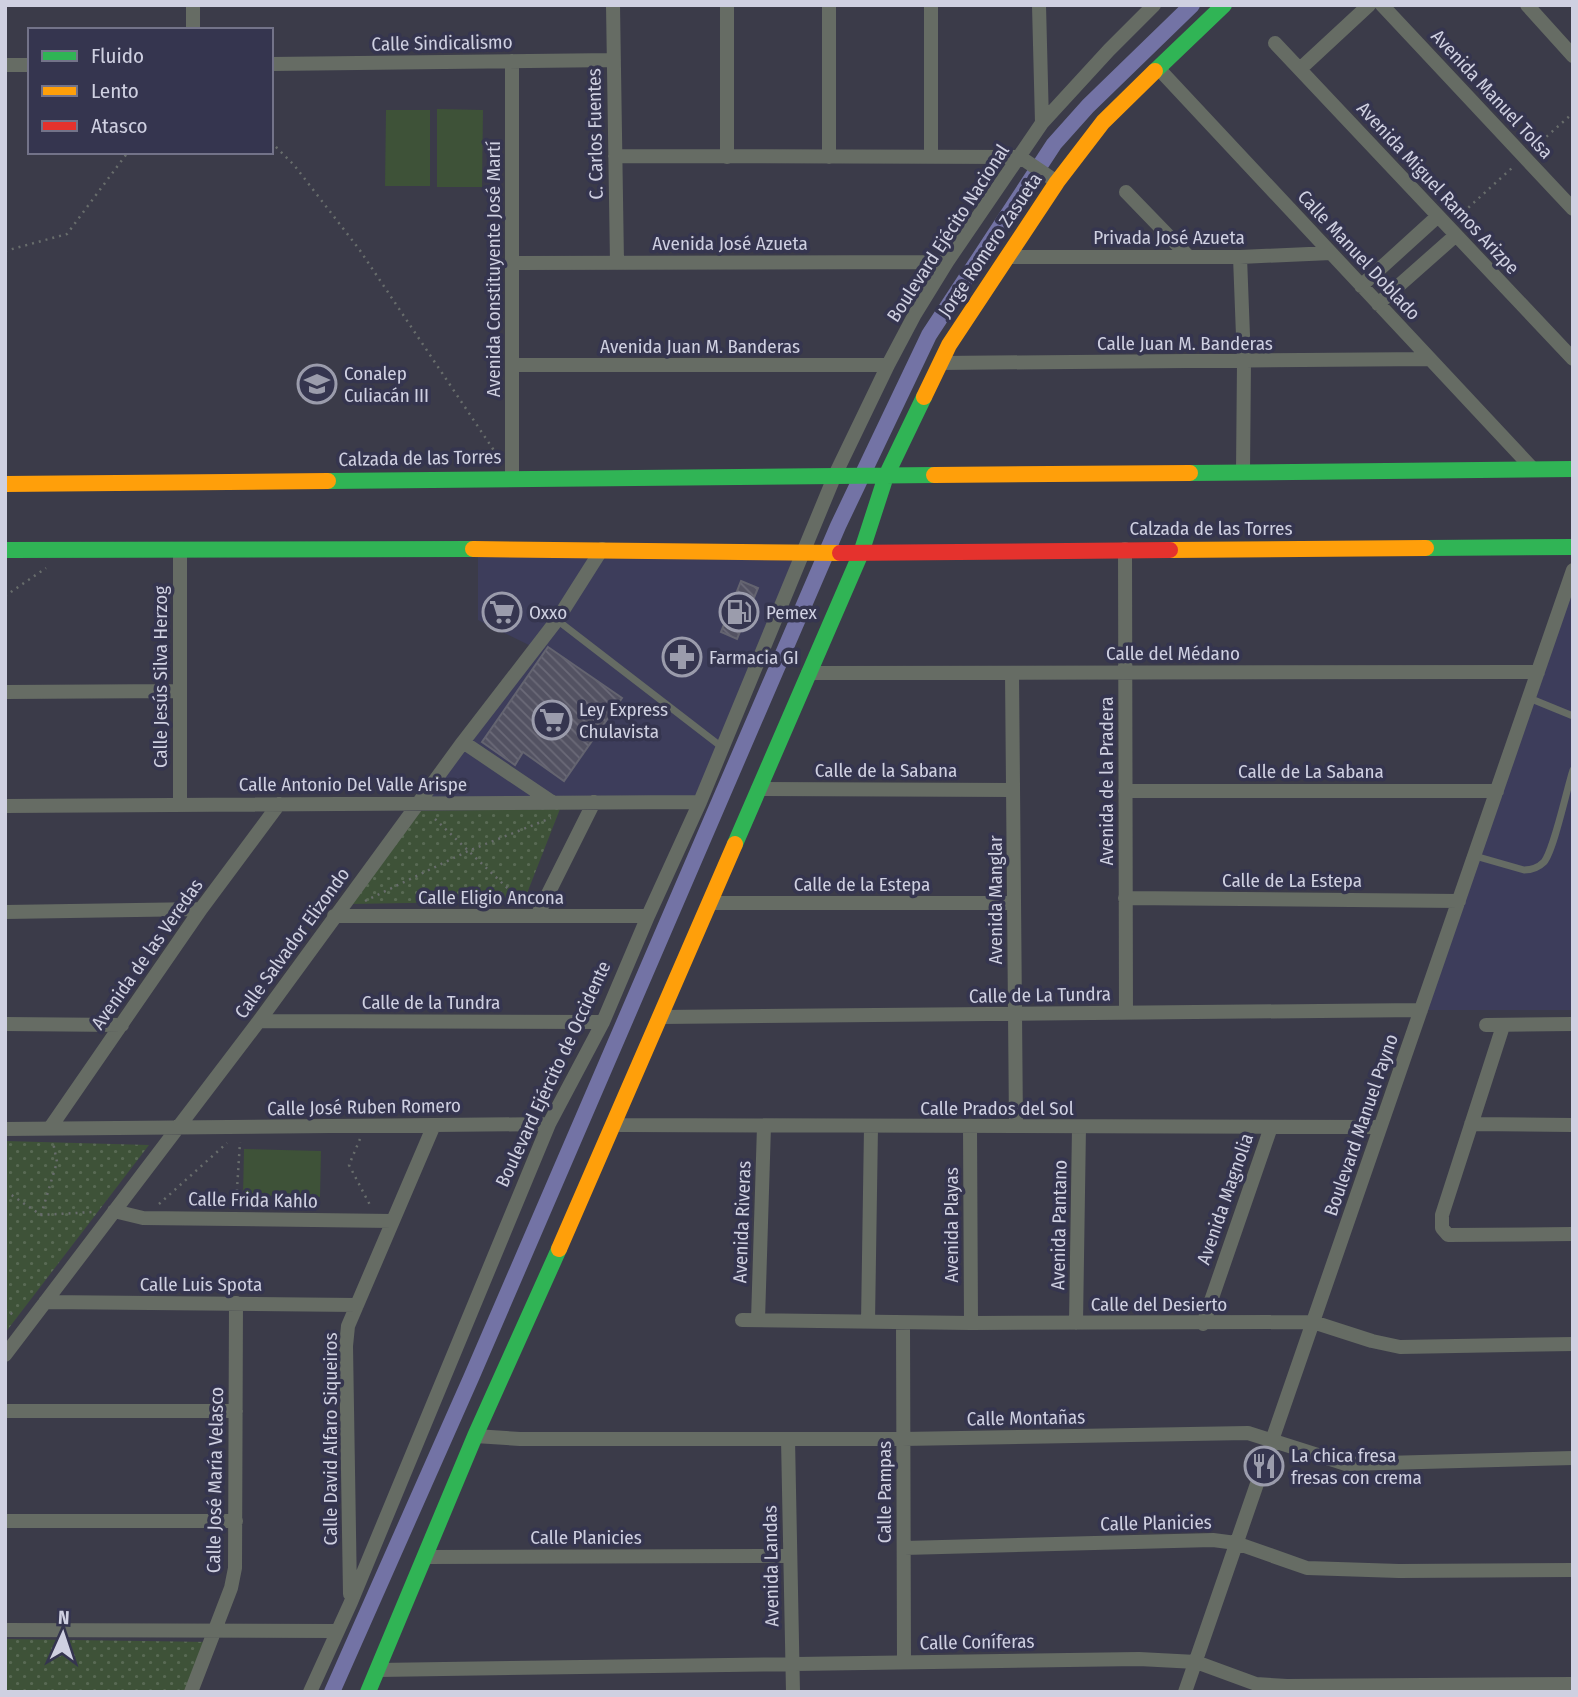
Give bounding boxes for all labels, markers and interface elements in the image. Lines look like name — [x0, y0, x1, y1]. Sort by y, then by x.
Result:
street label: Avenida Manuel Tolsa — [1426, 25, 1558, 163]
legend — [28, 28, 273, 154]
street label: Calle Sindicalismo — [371, 30, 513, 56]
text: Fluido — [91, 43, 144, 69]
street label: C. Carlos Fuentes — [582, 68, 608, 200]
text: Lento — [91, 78, 139, 104]
street label: Avenida Miguel Ramos Arizpe — [1352, 97, 1524, 279]
text: Atasco — [91, 113, 148, 139]
street label: Boulevard Ejécito Nacional — [882, 140, 1014, 326]
street label: Avenida Constituyente José Martí — [482, 141, 505, 397]
street label: Jorge Romero Zasueta — [933, 168, 1047, 322]
street label: Calle Manuel Doblado — [1293, 185, 1425, 325]
street label: Privada José Azueta — [1093, 226, 1245, 249]
street label: Avenida José Azueta — [652, 232, 808, 255]
street label: Calle Juan M. Banderas — [1097, 332, 1273, 355]
street label: Avenida Juan M. Banderas — [600, 335, 800, 358]
place label: Conalep Culiacán III — [344, 362, 429, 407]
school or university icon: Conalep Culiacán III — [296, 363, 338, 405]
street label: Calzada de las Torres — [338, 445, 502, 471]
street label: Calzada de las Torres — [1129, 517, 1293, 540]
street label: Calle Jesús Silva Herzog — [149, 586, 172, 768]
supermarket icon: Oxxo — [481, 591, 523, 633]
fuel station icon: Pemex — [718, 591, 760, 633]
place label: Oxxo — [529, 601, 567, 624]
place label: Pemex — [766, 601, 818, 624]
pharmacy icon: Farmacia GI — [661, 636, 703, 678]
street label: Calle del Médano — [1106, 642, 1240, 665]
place label: Farmacia GI — [709, 646, 799, 669]
street label: Avenida de la Pradera — [1095, 696, 1118, 866]
place label: Ley Express Chulavista — [579, 698, 668, 743]
supermarket icon: Ley Express Chulavista — [531, 699, 573, 741]
street label: Calle de la Sabana — [815, 759, 957, 782]
street label: Calle de La Sabana — [1238, 760, 1384, 783]
street label: Calle Antonio Del Valle Arispe — [239, 773, 467, 796]
street label: Avenida Manglar — [984, 835, 1007, 965]
street label: Calle Salvador Elizondo — [230, 863, 354, 1023]
street label: Calle de La Estepa — [1222, 869, 1362, 892]
street label: Calle de la Estepa — [794, 873, 930, 896]
street label: Avenida de las Veredas — [86, 874, 208, 1034]
street label: Calle Eligio Ancona — [418, 886, 564, 909]
street label: Boulevard Ejército de Occidente — [490, 957, 616, 1191]
street label: Calle de La Tundra — [969, 982, 1111, 1008]
street label: Calle de la Tundra — [362, 991, 500, 1014]
street label: Boulevard Manuel Payno — [1319, 1031, 1403, 1219]
street label: Calle José Ruben Romero — [267, 1094, 461, 1120]
street label: Calle Prados del Sol — [920, 1097, 1074, 1120]
street label: Avenida Magnolia — [1192, 1130, 1258, 1268]
street label: Avenida Riveras — [728, 1160, 756, 1284]
street label: Avenida Pantano — [1046, 1160, 1072, 1290]
street label: Avenida Playas — [940, 1167, 963, 1283]
street label: Calle Frida Kahlo — [188, 1187, 318, 1213]
street label: Calle Luis Spota — [140, 1273, 262, 1296]
street label: Calle del Desierto — [1091, 1293, 1227, 1316]
street label: Calle David Alfaro Siqueiros — [319, 1332, 342, 1546]
street label: Calle José María Velasco — [202, 1387, 228, 1573]
street label: Calle Montañas — [967, 1405, 1085, 1431]
street label: Calle Pampas — [873, 1441, 896, 1543]
place label: La chica fresa fresas con crema — [1291, 1444, 1422, 1489]
restaurant icon: La chica fresa fresas con crema — [1243, 1445, 1285, 1487]
street label: Avenida Landas — [758, 1505, 784, 1627]
street label: Calle Planicies — [1100, 1511, 1212, 1535]
street label: Calle Planicies — [530, 1526, 642, 1549]
north arrow — [28, 1599, 98, 1669]
text: N — [58, 1606, 70, 1629]
street label: Calle Coníferas — [919, 1630, 1035, 1654]

